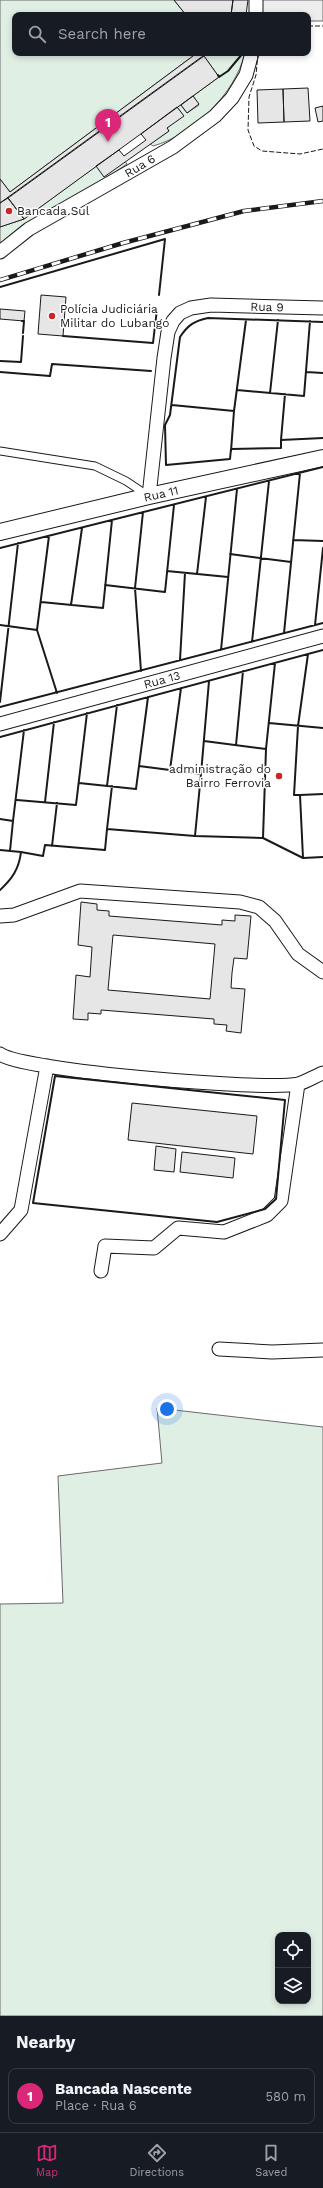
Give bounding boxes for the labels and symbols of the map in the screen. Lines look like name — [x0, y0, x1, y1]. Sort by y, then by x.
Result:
pin: 1 — [95, 109, 121, 142]
street label: Rua 6 — [122, 151, 158, 181]
place label: Bancada Sul — [17, 204, 90, 218]
marker: Bancada Sul — [4, 206, 14, 216]
street label: Rua 9 — [250, 300, 284, 314]
place label: Polícia Judiciária Militar do Lubango — [60, 302, 169, 330]
marker: Polícia Judiciária Militar do Lubango — [47, 311, 57, 321]
street label: Rua 11 — [142, 483, 180, 505]
street label: Rua 13 — [142, 668, 182, 692]
place label: administração do Bairro Ferrovia — [169, 762, 271, 790]
marker: administração do Bairro Ferrovia — [274, 771, 284, 781]
your location — [157, 1399, 177, 1419]

